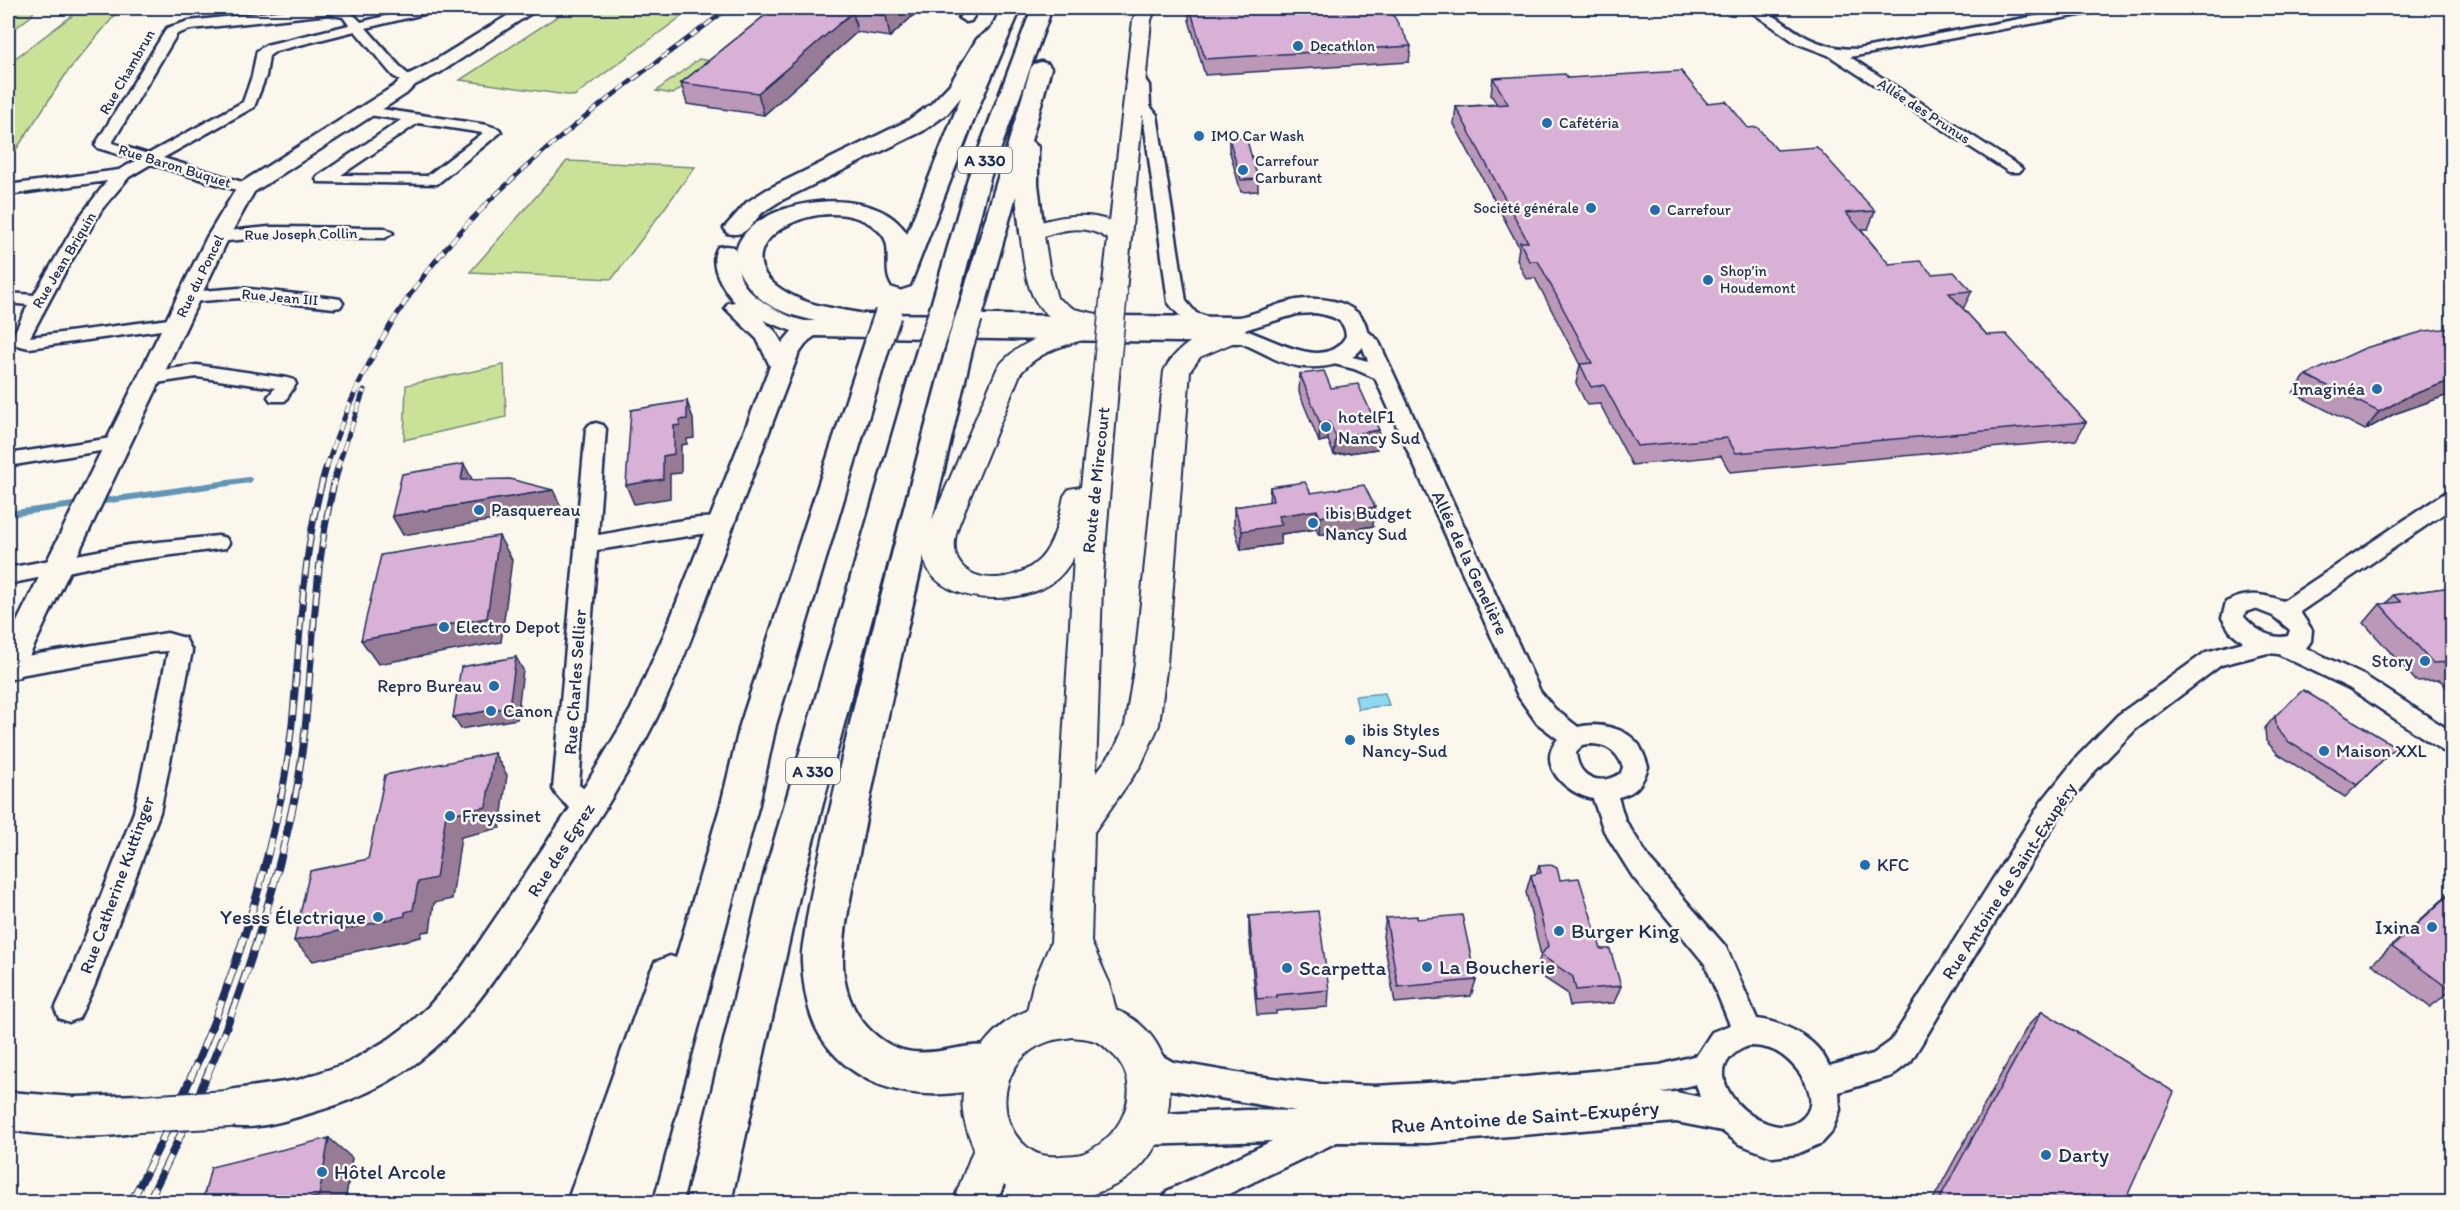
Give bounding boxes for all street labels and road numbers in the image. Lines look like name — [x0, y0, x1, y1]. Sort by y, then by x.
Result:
street label: Rue Chambrun — [95, 26, 159, 118]
street label: Allée des Prunus — [1874, 74, 1974, 148]
street label: Rue Baron Buquet — [116, 140, 234, 192]
road number: A 330 — [958, 147, 1012, 173]
street label: Rue Jean Briquin — [28, 208, 100, 311]
street label: Rue Joseph Collin — [244, 224, 358, 244]
street label: Rue du Poncel — [172, 231, 228, 320]
street label: Rue Jean III — [241, 285, 319, 309]
street label: Route de Mirecourt — [1077, 405, 1115, 554]
street label: Allée de la Genelière — [1427, 487, 1513, 639]
street label: Rue Charles Sellier — [559, 608, 591, 755]
road number: A 330 — [786, 758, 840, 784]
street label: Rue Antoine de Saint-Exupéry — [1937, 778, 2081, 984]
street label: Rue Catherine Kuttinger — [75, 792, 160, 977]
street label: Rue des Egrez — [523, 799, 599, 901]
street label: Rue Antoine de Saint-Exupéry — [1390, 1095, 1660, 1138]

